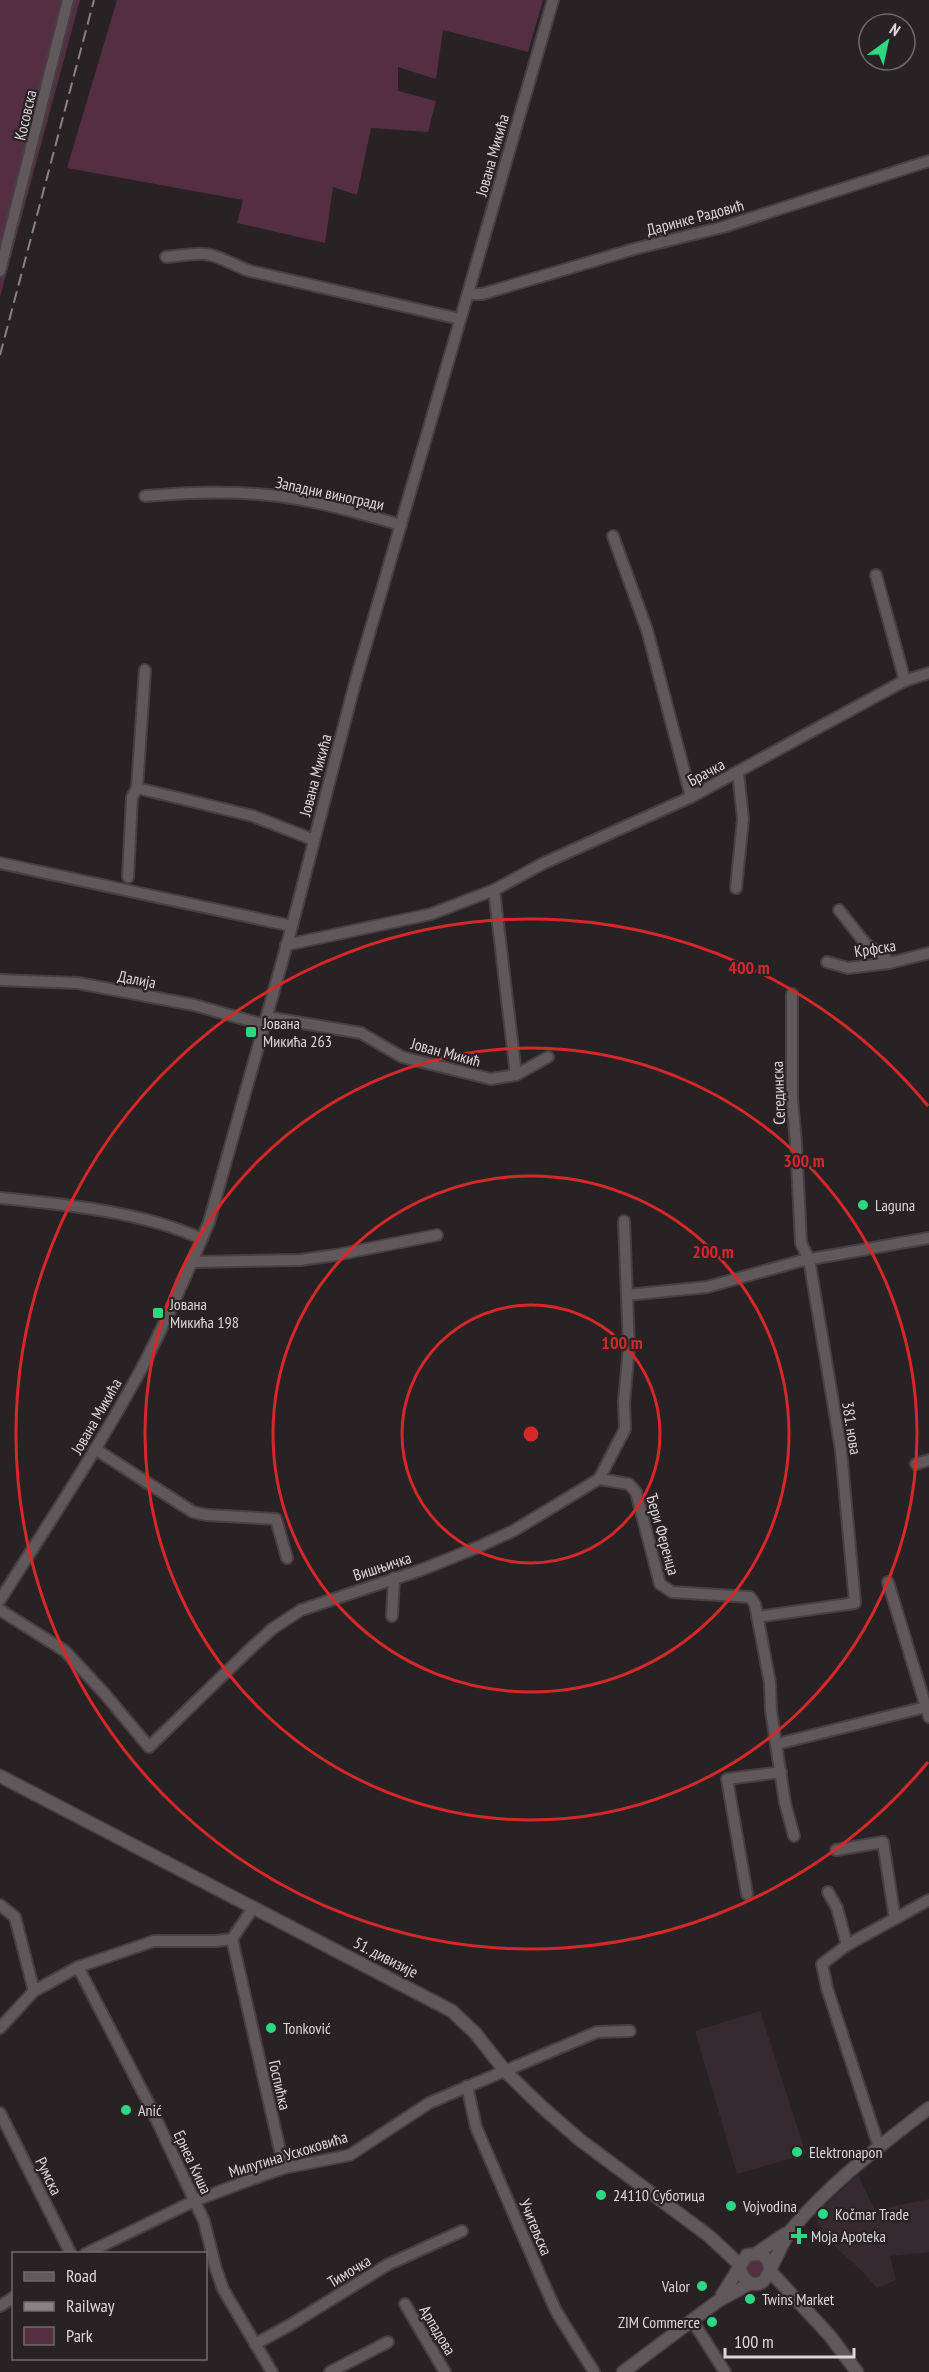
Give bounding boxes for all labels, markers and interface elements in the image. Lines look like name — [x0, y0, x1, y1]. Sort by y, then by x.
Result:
north arrow — [857, 12, 917, 72]
text: N — [886, 19, 904, 40]
street label: Косовска — [10, 88, 40, 142]
street label: Јована Микића — [470, 112, 513, 199]
street label: Даринке Радовић — [644, 194, 746, 240]
street label: Западни виногради — [274, 472, 386, 514]
street label: Јована Микића — [294, 732, 336, 819]
street label: Брачка — [684, 754, 728, 790]
street label: Крфска — [853, 935, 897, 961]
text: 400 m — [728, 956, 770, 979]
street label: Далија — [116, 966, 158, 992]
place label: Јована Микића 263 — [262, 1013, 332, 1051]
marker: Јована Микића 263 — [244, 1025, 258, 1039]
street label: Јован Микић — [408, 1033, 483, 1071]
street label: Сегединска — [767, 1061, 789, 1125]
text: 300 m — [783, 1149, 825, 1172]
place label: Laguna — [875, 1195, 915, 1215]
marker: Laguna — [856, 1198, 870, 1212]
text: 200 m — [692, 1240, 734, 1263]
place label: Јована Микића 198 — [169, 1294, 239, 1332]
marker: Јована Микића 198 — [151, 1306, 165, 1320]
text: 100 m — [601, 1331, 643, 1354]
street label: Јована Микића — [66, 1375, 126, 1458]
street label: 381. нова — [838, 1400, 866, 1456]
centre of rings — [521, 1424, 541, 1444]
street label: Ђери Ференца — [642, 1491, 684, 1577]
street label: Вишњичка — [350, 1547, 414, 1585]
street label: 51. дивизије — [350, 1932, 422, 1982]
place label: Tonković — [283, 2018, 331, 2038]
marker: Tonković — [264, 2021, 278, 2035]
street label: Госпићка — [265, 2058, 295, 2112]
place label: Anić — [138, 2100, 162, 2120]
marker: Anić — [119, 2103, 133, 2117]
street label: Милутина Ускоковића — [226, 2126, 350, 2182]
street label: Ернеа Киша — [170, 2127, 216, 2197]
place label: Elektronapon — [809, 2142, 882, 2162]
marker: Elektronapon — [790, 2145, 804, 2159]
street label: Румска — [31, 2154, 67, 2198]
place label: 24110 Суботица — [613, 2185, 705, 2205]
marker: 24110 Суботица — [594, 2188, 608, 2202]
street label: Учитељска — [515, 2196, 557, 2258]
place label: Vojvodina — [742, 2196, 797, 2216]
marker: Vojvodina — [724, 2199, 738, 2213]
place label: Kočmar Trade — [835, 2204, 909, 2224]
marker: Kočmar Trade — [816, 2207, 830, 2221]
place label: Moja Apoteka — [811, 2226, 886, 2246]
marker: Moja Apoteka — [792, 2229, 806, 2243]
street label: Тимочка — [324, 2250, 374, 2292]
legend — [12, 2252, 207, 2360]
text: Road — [66, 2264, 97, 2287]
place label: Valor — [661, 2276, 691, 2296]
marker: Valor — [695, 2279, 709, 2293]
place label: Twins Market — [762, 2289, 835, 2309]
marker: Twins Market — [743, 2292, 757, 2306]
text: Railway — [66, 2294, 115, 2317]
street label: Арпадова — [415, 2301, 461, 2359]
place label: ZIM Commerce — [618, 2312, 700, 2332]
marker: ZIM Commerce — [705, 2315, 719, 2329]
scale bar — [725, 2321, 854, 2359]
text: Park — [66, 2324, 93, 2347]
text: 100 m — [734, 2330, 774, 2353]

